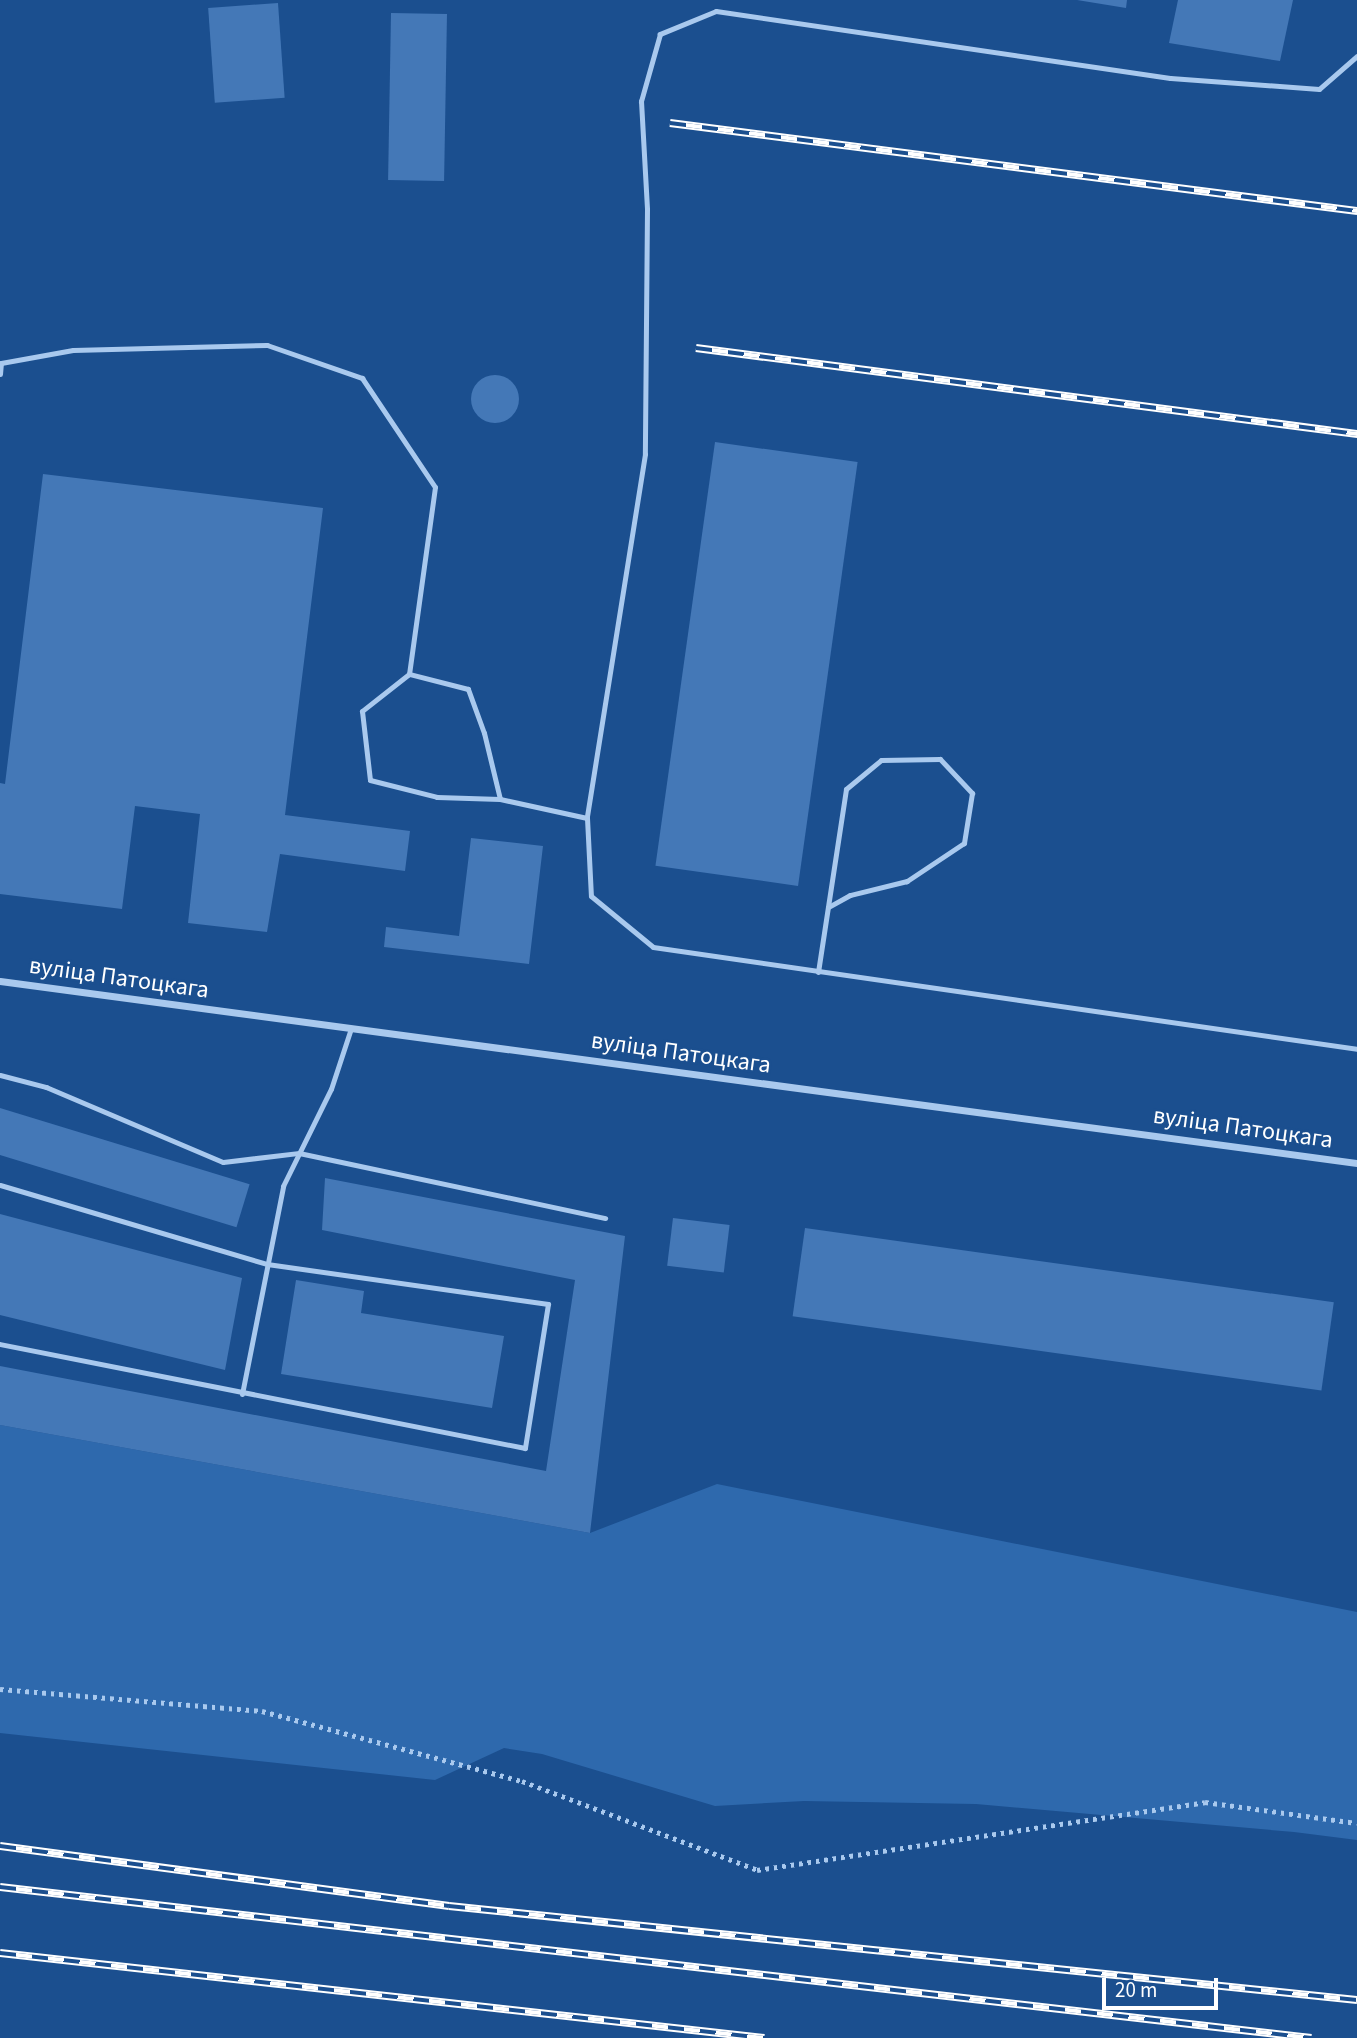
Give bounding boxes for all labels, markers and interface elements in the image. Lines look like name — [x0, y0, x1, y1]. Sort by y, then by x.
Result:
street label: вуліца Патоцкага — [27, 951, 211, 1005]
street label: вуліца Патоцкага — [589, 1026, 773, 1080]
street label: вуліца Патоцкага — [1151, 1101, 1335, 1155]
scale bar — [1105, 1965, 1220, 2009]
text: 20 m — [1115, 1975, 1157, 2005]

